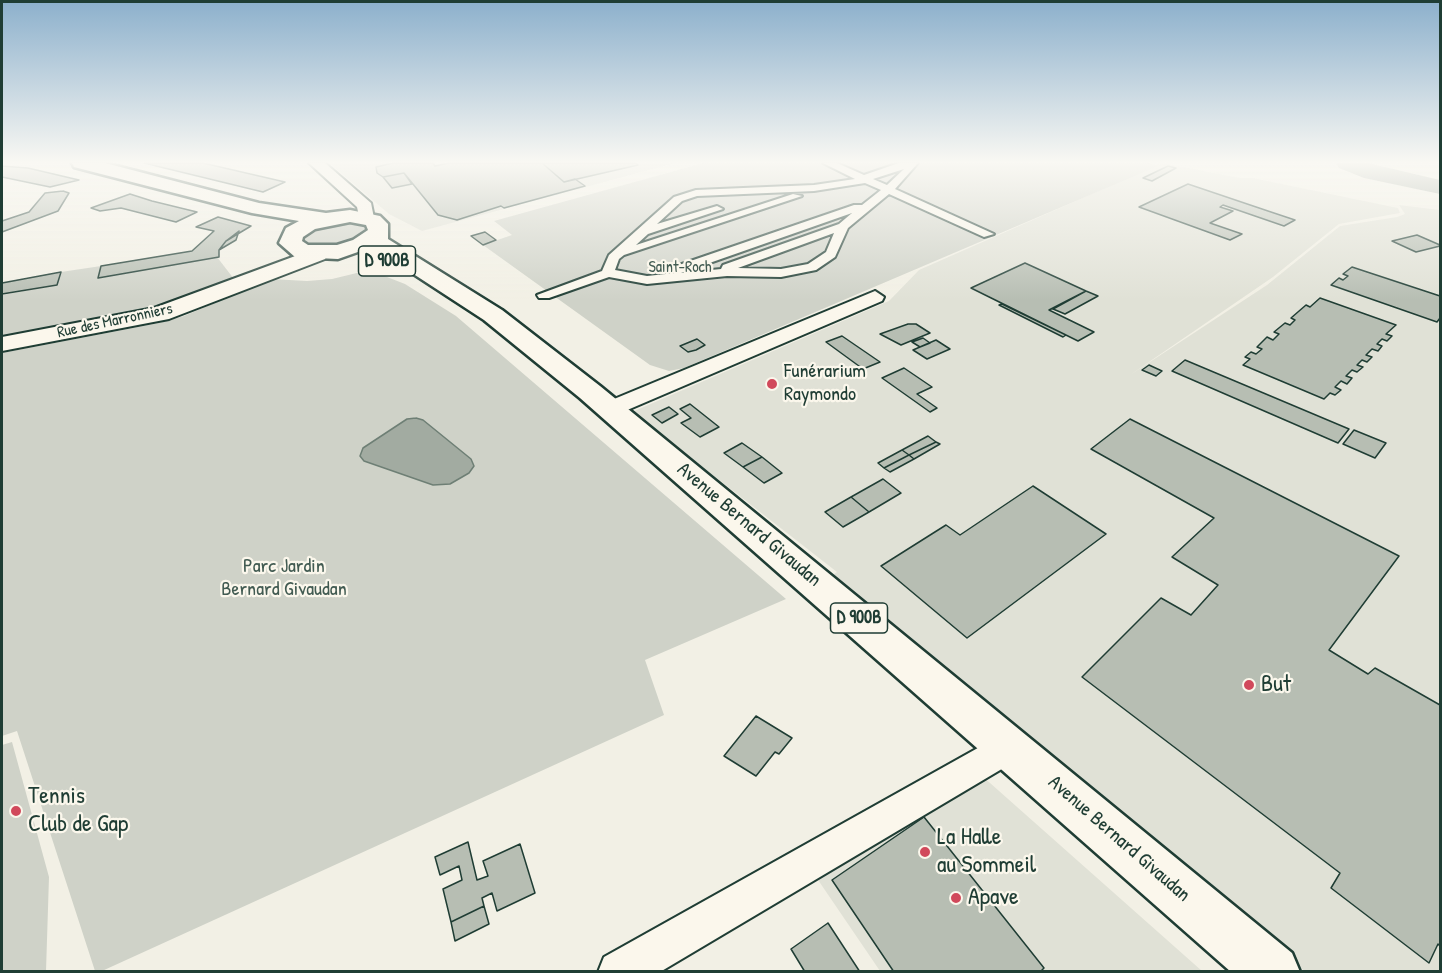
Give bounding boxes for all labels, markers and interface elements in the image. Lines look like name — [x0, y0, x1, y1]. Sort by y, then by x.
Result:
road number: D 900B — [358, 246, 416, 276]
park label: Saint-Roch — [648, 258, 712, 278]
street label: Rue des Marronniers — [56, 299, 174, 343]
place label: Funérarium Raymondo — [784, 360, 866, 407]
marker: Funérarium Raymondo — [765, 377, 779, 391]
street label: Avenue Bernard Givaudan — [672, 458, 826, 592]
park label: Parc Jardin Bernard Givaudan — [221, 555, 347, 602]
road number: D 900B — [830, 603, 888, 633]
place label: But — [1261, 671, 1291, 699]
marker: But — [1242, 678, 1256, 692]
street label: Avenue Bernard Givaudan — [1043, 771, 1195, 907]
place label: Tennis Club de Gap — [28, 783, 128, 839]
marker: Tennis Club de Gap — [9, 804, 23, 818]
place label: La Halle au Sommeil — [937, 824, 1036, 880]
marker: La Halle au Sommeil — [918, 845, 932, 859]
place label: Apave — [968, 884, 1019, 912]
marker: Apave — [949, 891, 963, 905]

